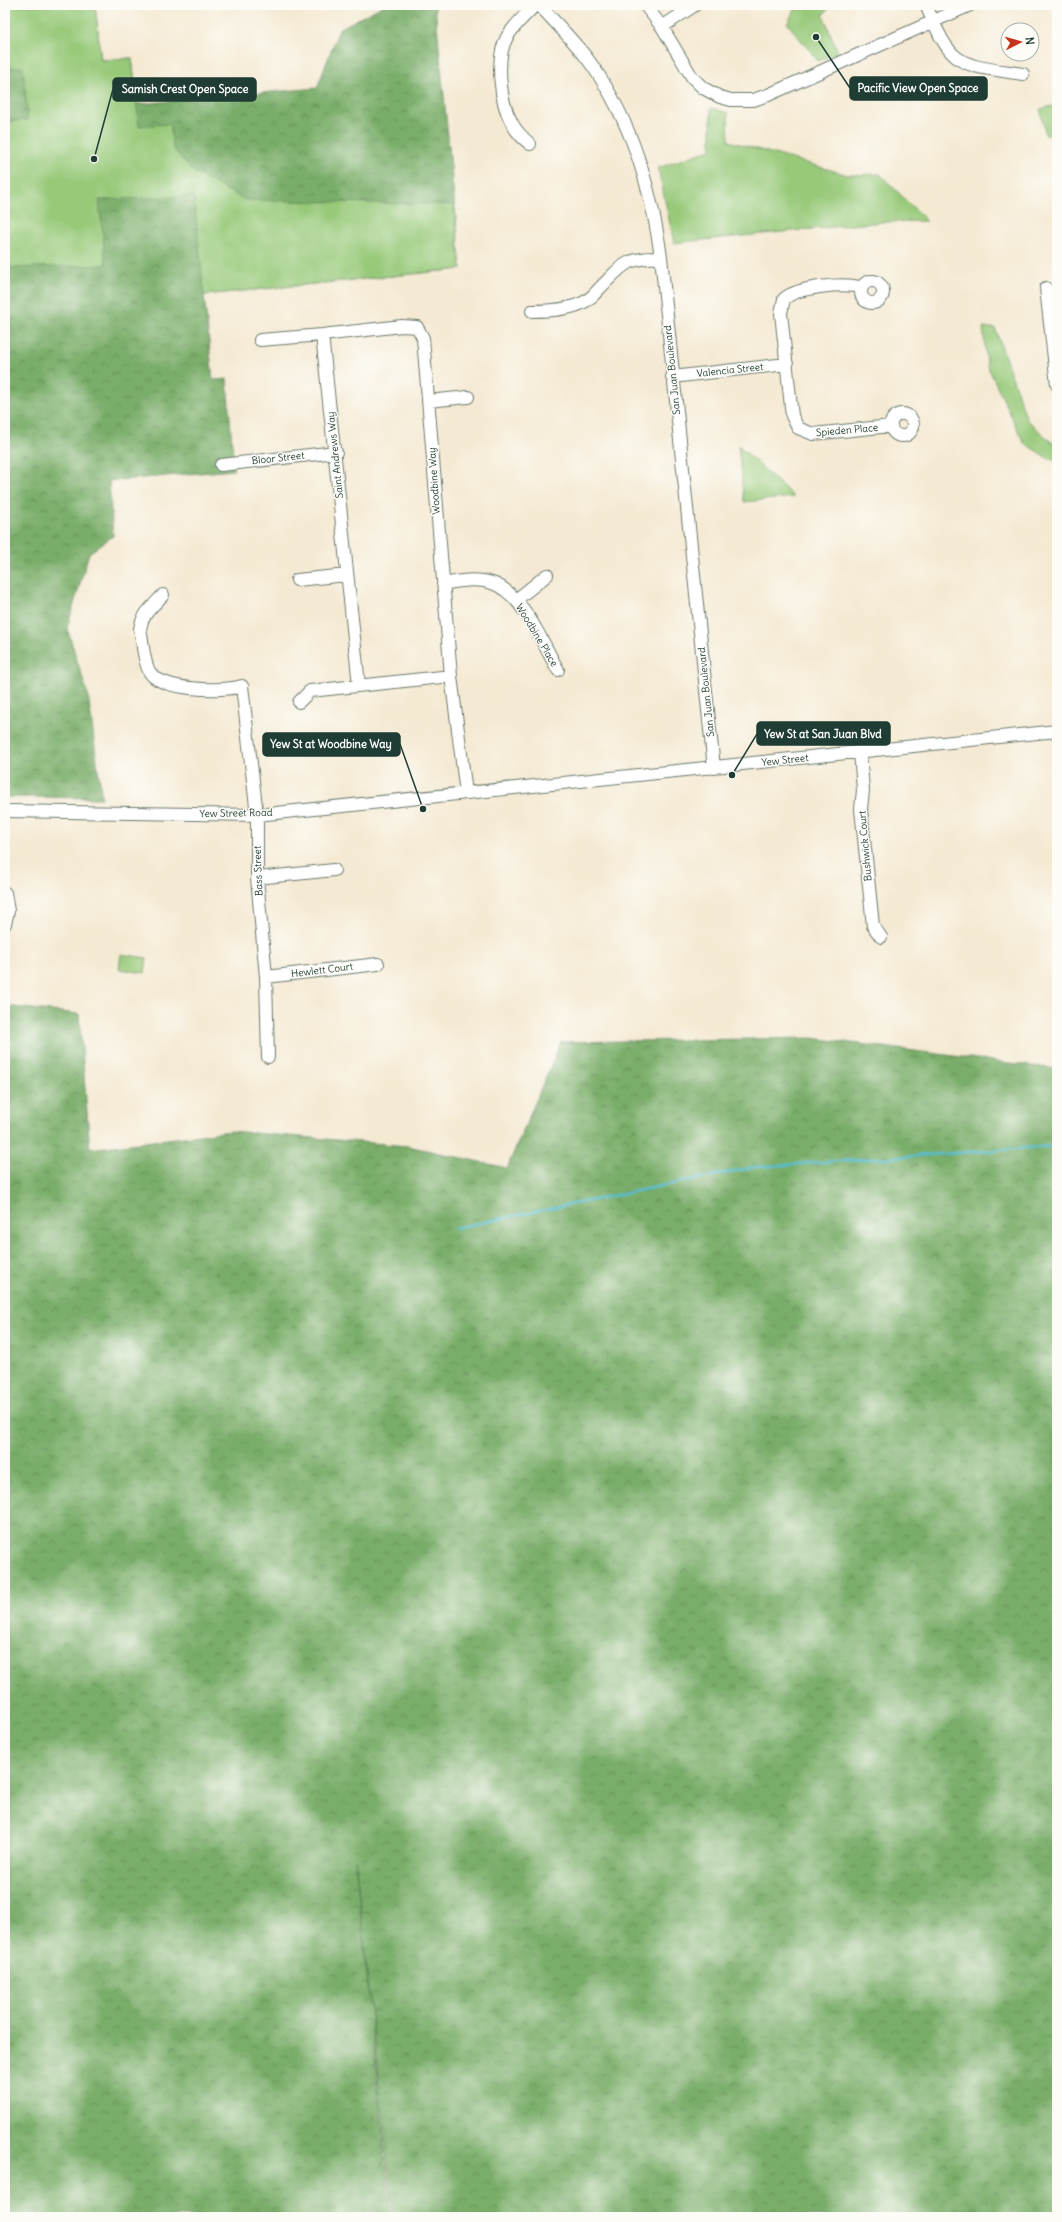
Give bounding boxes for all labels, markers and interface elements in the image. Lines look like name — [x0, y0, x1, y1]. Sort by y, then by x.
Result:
north arrow — [1000, 22, 1040, 62]
text: N — [1023, 36, 1037, 45]
callout: Pacific View Open Space — [850, 77, 987, 100]
callout: Samish Crest Open Space — [113, 78, 256, 101]
text: Pacific View Open Space — [857, 81, 979, 96]
text: Samish Crest Open Space — [122, 82, 248, 97]
street label: San Juan Boulevard — [661, 324, 683, 416]
street label: Valencia Street — [696, 360, 765, 380]
street label: Saint Andrews Way — [324, 411, 346, 499]
street label: Spieden Place — [815, 421, 879, 439]
street label: Woodbine Way — [425, 447, 443, 515]
street label: Bloor Street — [251, 449, 306, 467]
street label: Woodbine Place — [513, 601, 561, 669]
street label: San Juan Boulevard — [695, 646, 717, 738]
callout: Yew St at San Juan Blvd — [757, 722, 890, 745]
text: Yew St at San Juan Blvd — [763, 727, 882, 741]
callout: Yew St at Woodbine Way — [263, 733, 400, 756]
text: Yew St at Woodbine Way — [269, 737, 392, 752]
street label: Yew Street — [761, 751, 810, 769]
street label: Yew Street Road — [199, 806, 273, 820]
street label: Bushwick Court — [855, 810, 875, 882]
street label: Bass Street — [251, 845, 265, 896]
street label: Hewlett Court — [290, 960, 354, 980]

